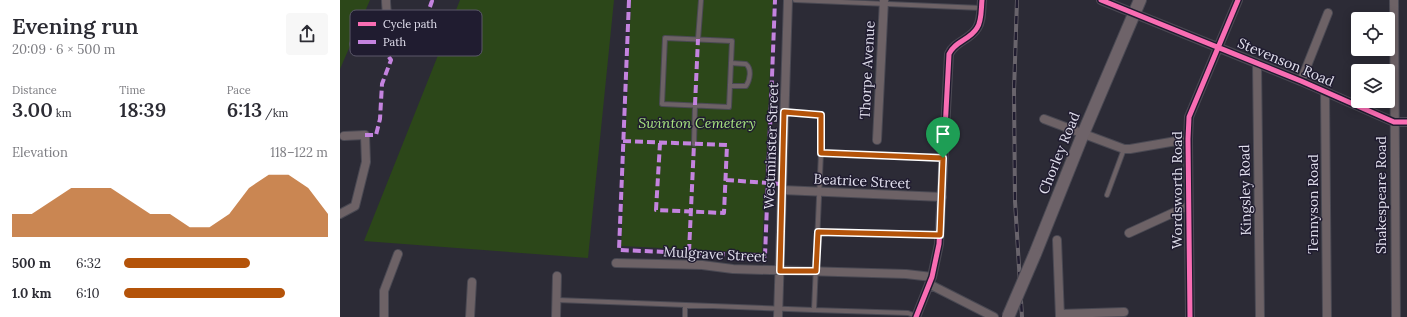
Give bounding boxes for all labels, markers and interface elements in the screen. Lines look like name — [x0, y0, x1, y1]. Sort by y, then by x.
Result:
legend — [350, 10, 482, 56]
text: Evening run — [12, 12, 139, 40]
map controls — [1351, 12, 1395, 108]
button: locate — [1351, 12, 1395, 56]
button: share — [286, 13, 328, 55]
text: Cycle path — [383, 17, 438, 31]
street label: Thorpe Avenue — [855, 20, 879, 120]
street label: Stevenson Road — [1235, 34, 1337, 90]
text: Path — [383, 35, 406, 49]
text: 20:09 · 6 × 500 m — [12, 41, 116, 58]
button: layers — [1351, 64, 1395, 108]
street label: Westminster Street — [760, 82, 782, 210]
text: Distance — [12, 83, 57, 97]
text: Time — [119, 83, 145, 97]
text: Pace — [227, 83, 251, 97]
text: 3.00 — [12, 97, 53, 122]
text: 18:39 — [119, 97, 166, 122]
text: 6:13 — [227, 97, 262, 122]
text: km — [53, 106, 72, 120]
text: /km — [262, 106, 288, 120]
street label: Chorley Road — [1034, 109, 1084, 197]
park label: Swinton Cemetery — [638, 114, 756, 132]
pin — [926, 117, 960, 158]
icon: arrive — [932, 123, 954, 145]
street label: Wordsworth Road — [1168, 131, 1186, 249]
street label: Shakespeare Road — [1372, 136, 1390, 254]
text: Elevation — [12, 144, 68, 161]
text: 118–122 m — [270, 144, 328, 161]
street label: Kingsley Road — [1235, 144, 1255, 236]
street label: Tennyson Road — [1304, 154, 1322, 254]
street label: Beatrice Street — [813, 169, 912, 193]
street label: Mulgrave Street — [663, 242, 768, 266]
text: 500 m — [12, 255, 51, 272]
text: 6:32 — [76, 255, 101, 272]
text: 1.0 km — [12, 285, 51, 302]
text: 6:10 — [76, 285, 100, 302]

